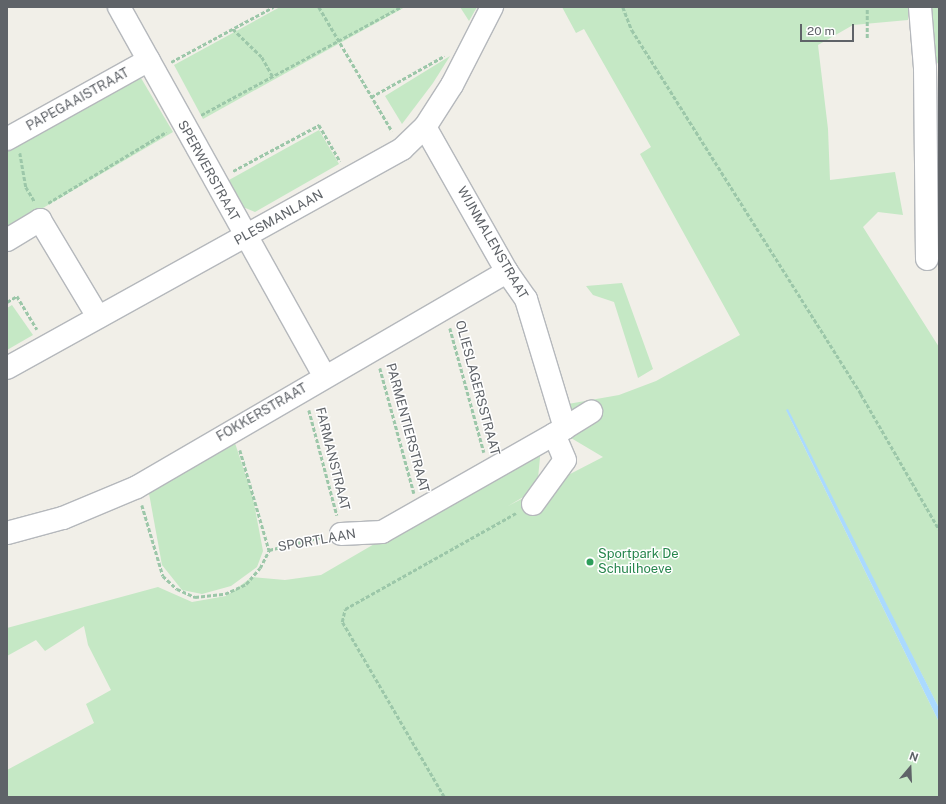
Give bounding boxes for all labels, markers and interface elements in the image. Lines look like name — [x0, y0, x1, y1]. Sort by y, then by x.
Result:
scale bar — [802, 16, 856, 42]
text: 20 m — [807, 24, 835, 38]
street label: PAPEGAAISTRAAT — [24, 65, 132, 135]
street label: SPERWERSTRAAT — [174, 118, 242, 224]
street label: WIJNMALENSTRAAT — [453, 184, 531, 302]
street label: PLESMANLAAN — [232, 187, 326, 249]
street label: OLIESLAGERSSTRAAT — [451, 319, 503, 457]
street label: PARMENTIERSTRAAT — [382, 362, 432, 494]
street label: FOKKERSTRAAT — [214, 381, 310, 445]
street label: FARMANSTRAAT — [312, 406, 352, 512]
street label: SPORTLAAN — [277, 526, 357, 556]
place label: Sportpark De Schuilhoeve — [598, 547, 679, 578]
marker: Sportpark De Schuilhoeve — [585, 557, 595, 567]
north arrow — [890, 748, 930, 788]
text: N — [908, 750, 920, 764]

